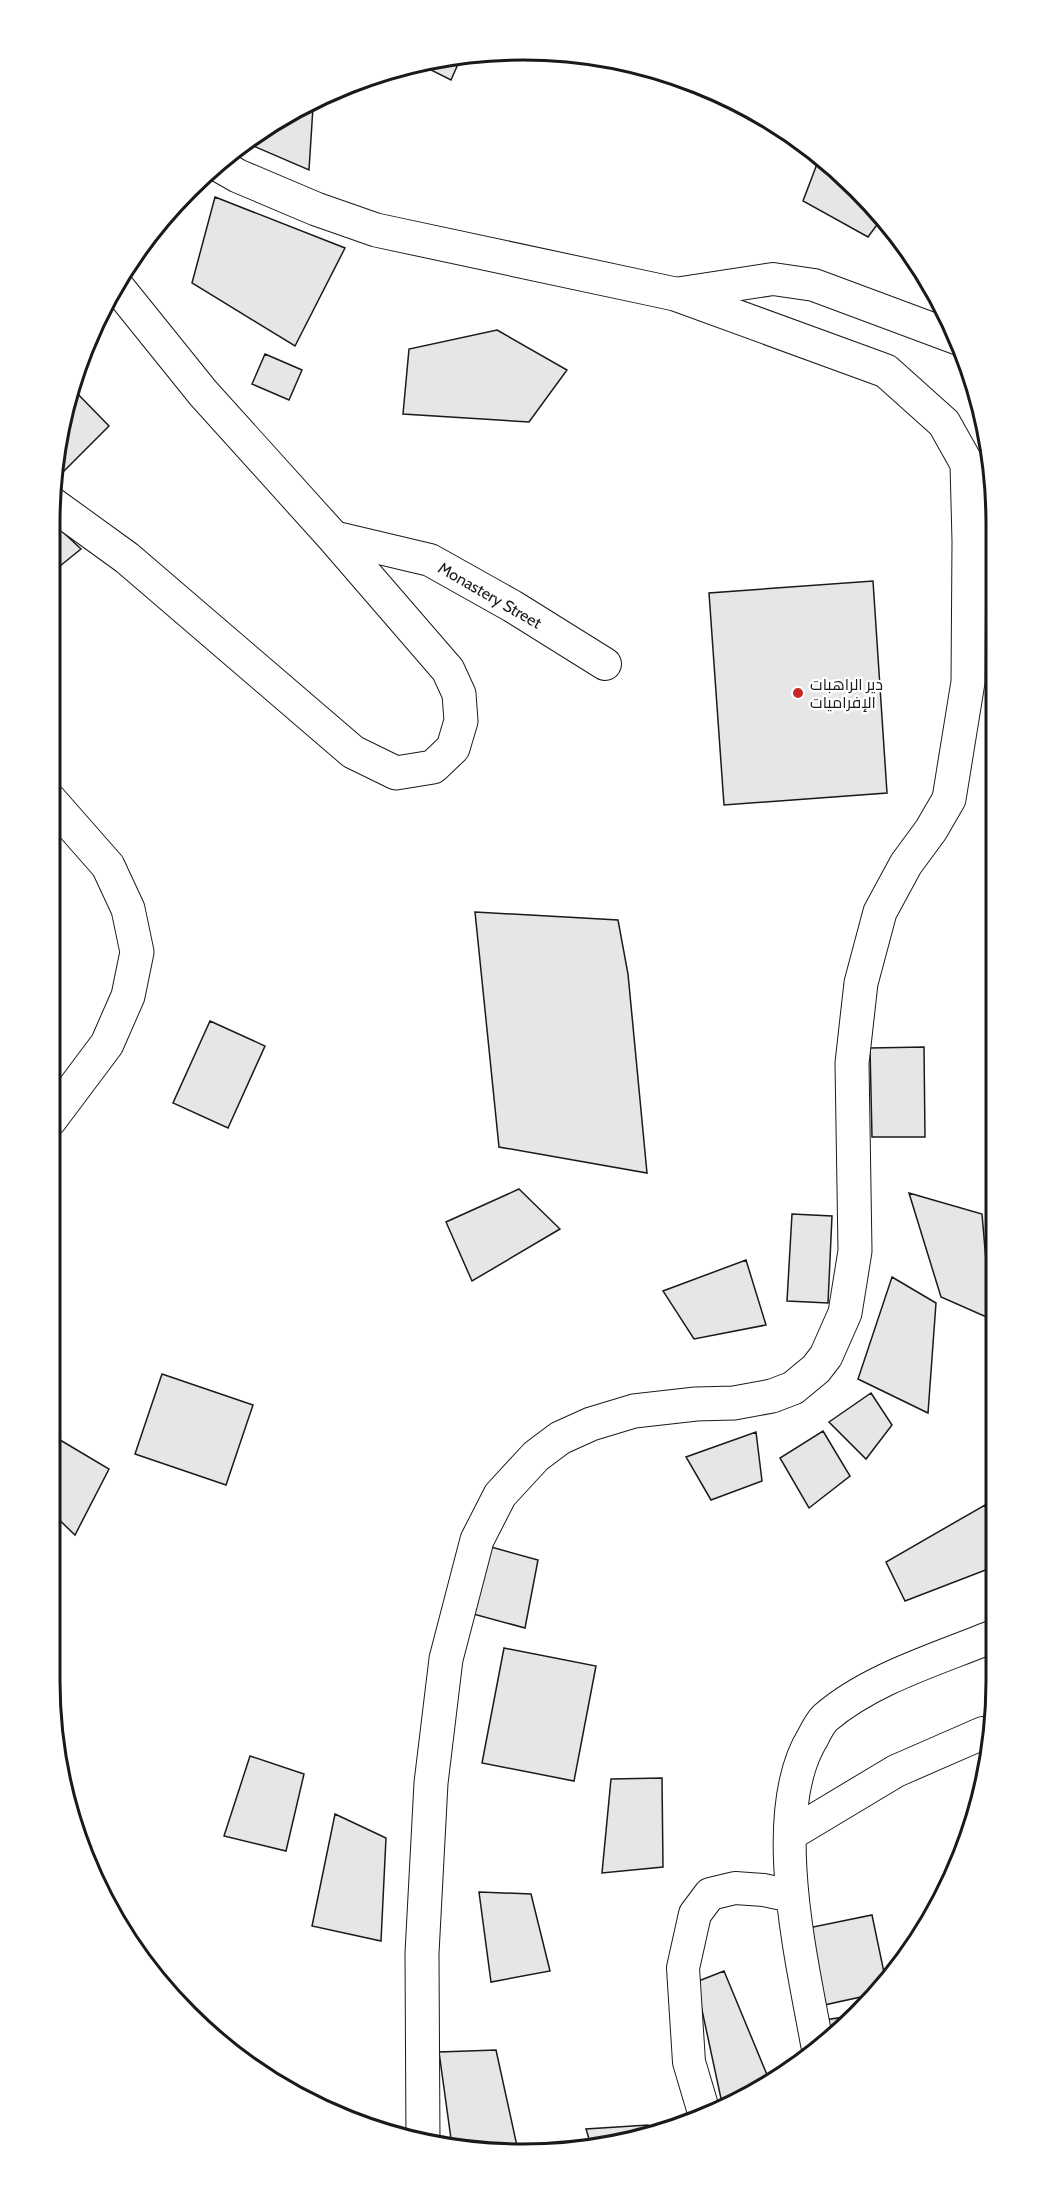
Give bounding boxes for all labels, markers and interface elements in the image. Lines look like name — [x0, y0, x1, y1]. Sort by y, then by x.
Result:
street label: Monastery Street — [435, 558, 545, 633]
place label: دير الراهبات الإفراميات — [810, 675, 883, 712]
marker: دير الراهبات الإفراميات — [791, 686, 805, 700]

